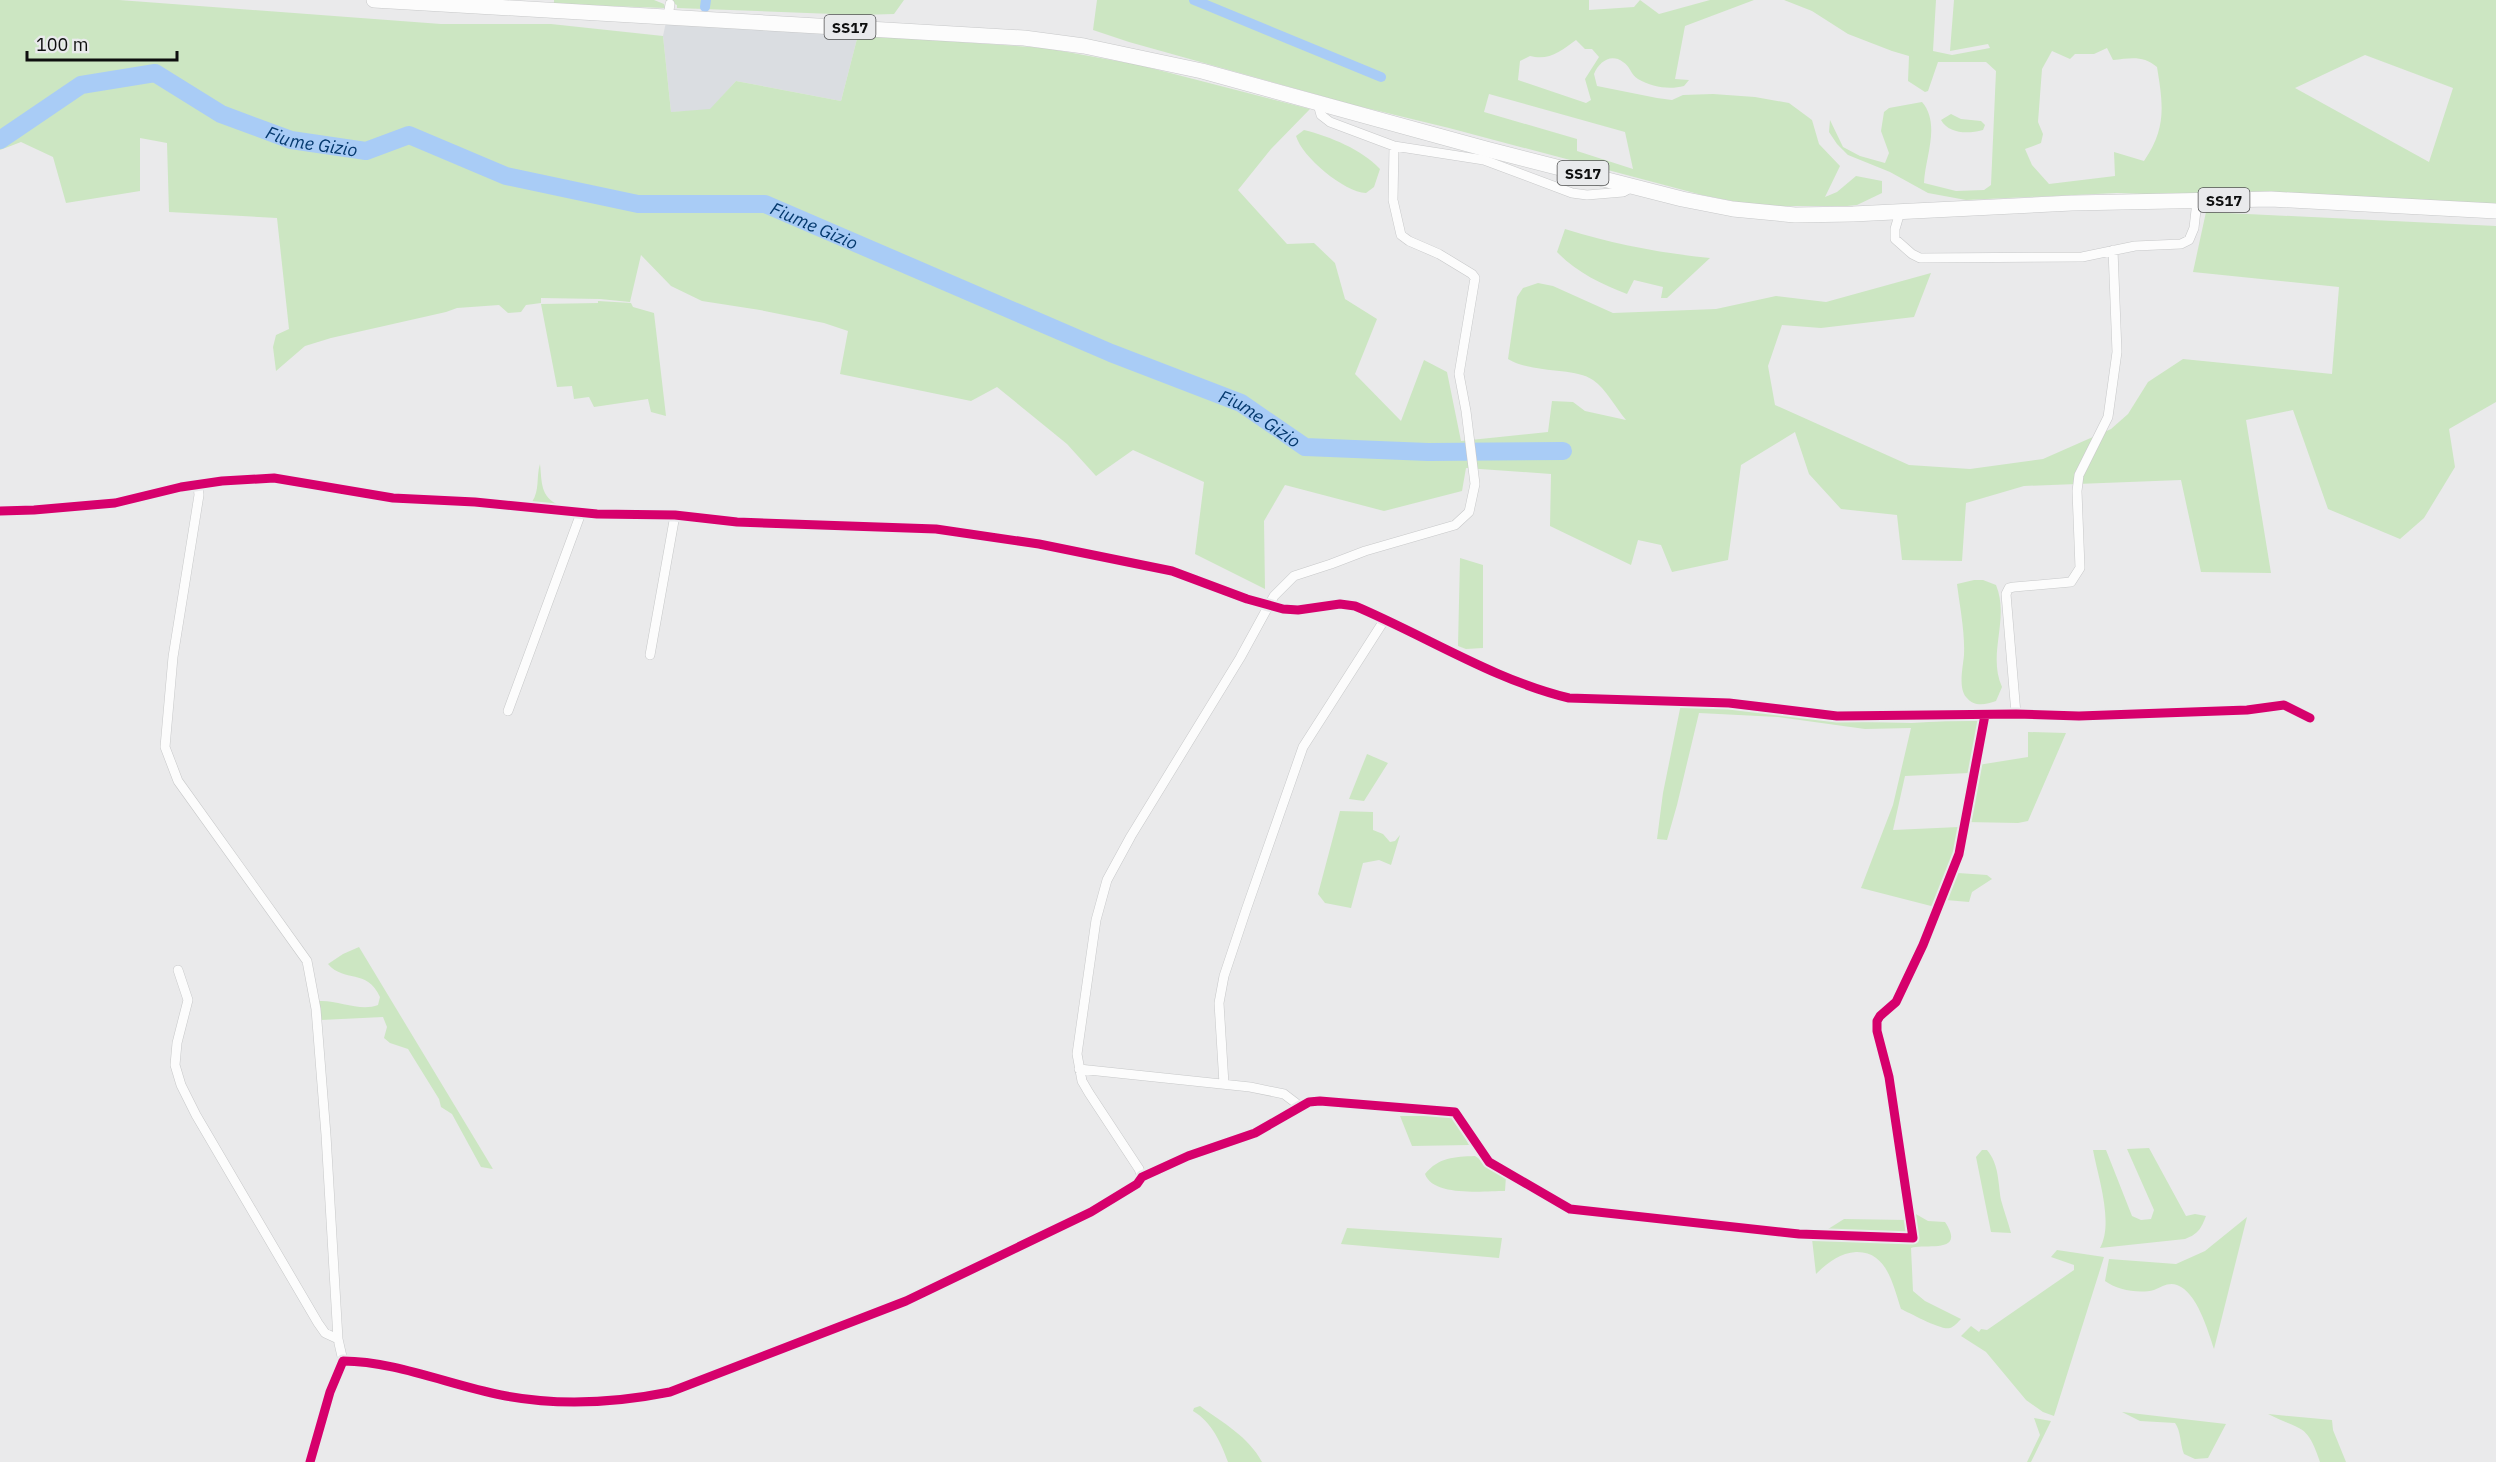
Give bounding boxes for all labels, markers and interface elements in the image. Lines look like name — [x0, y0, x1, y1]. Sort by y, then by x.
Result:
road number: SS17 — [824, 15, 876, 39]
scale bar — [27, 24, 177, 62]
text: 100 m — [36, 33, 88, 56]
water label: Fiume Gizio — [263, 120, 359, 161]
road number: SS17 — [1558, 161, 1608, 185]
road number: SS17 — [2198, 188, 2250, 212]
water label: Fiume Gizio — [767, 196, 862, 254]
water label: Fiume Gizio — [1216, 384, 1305, 452]

